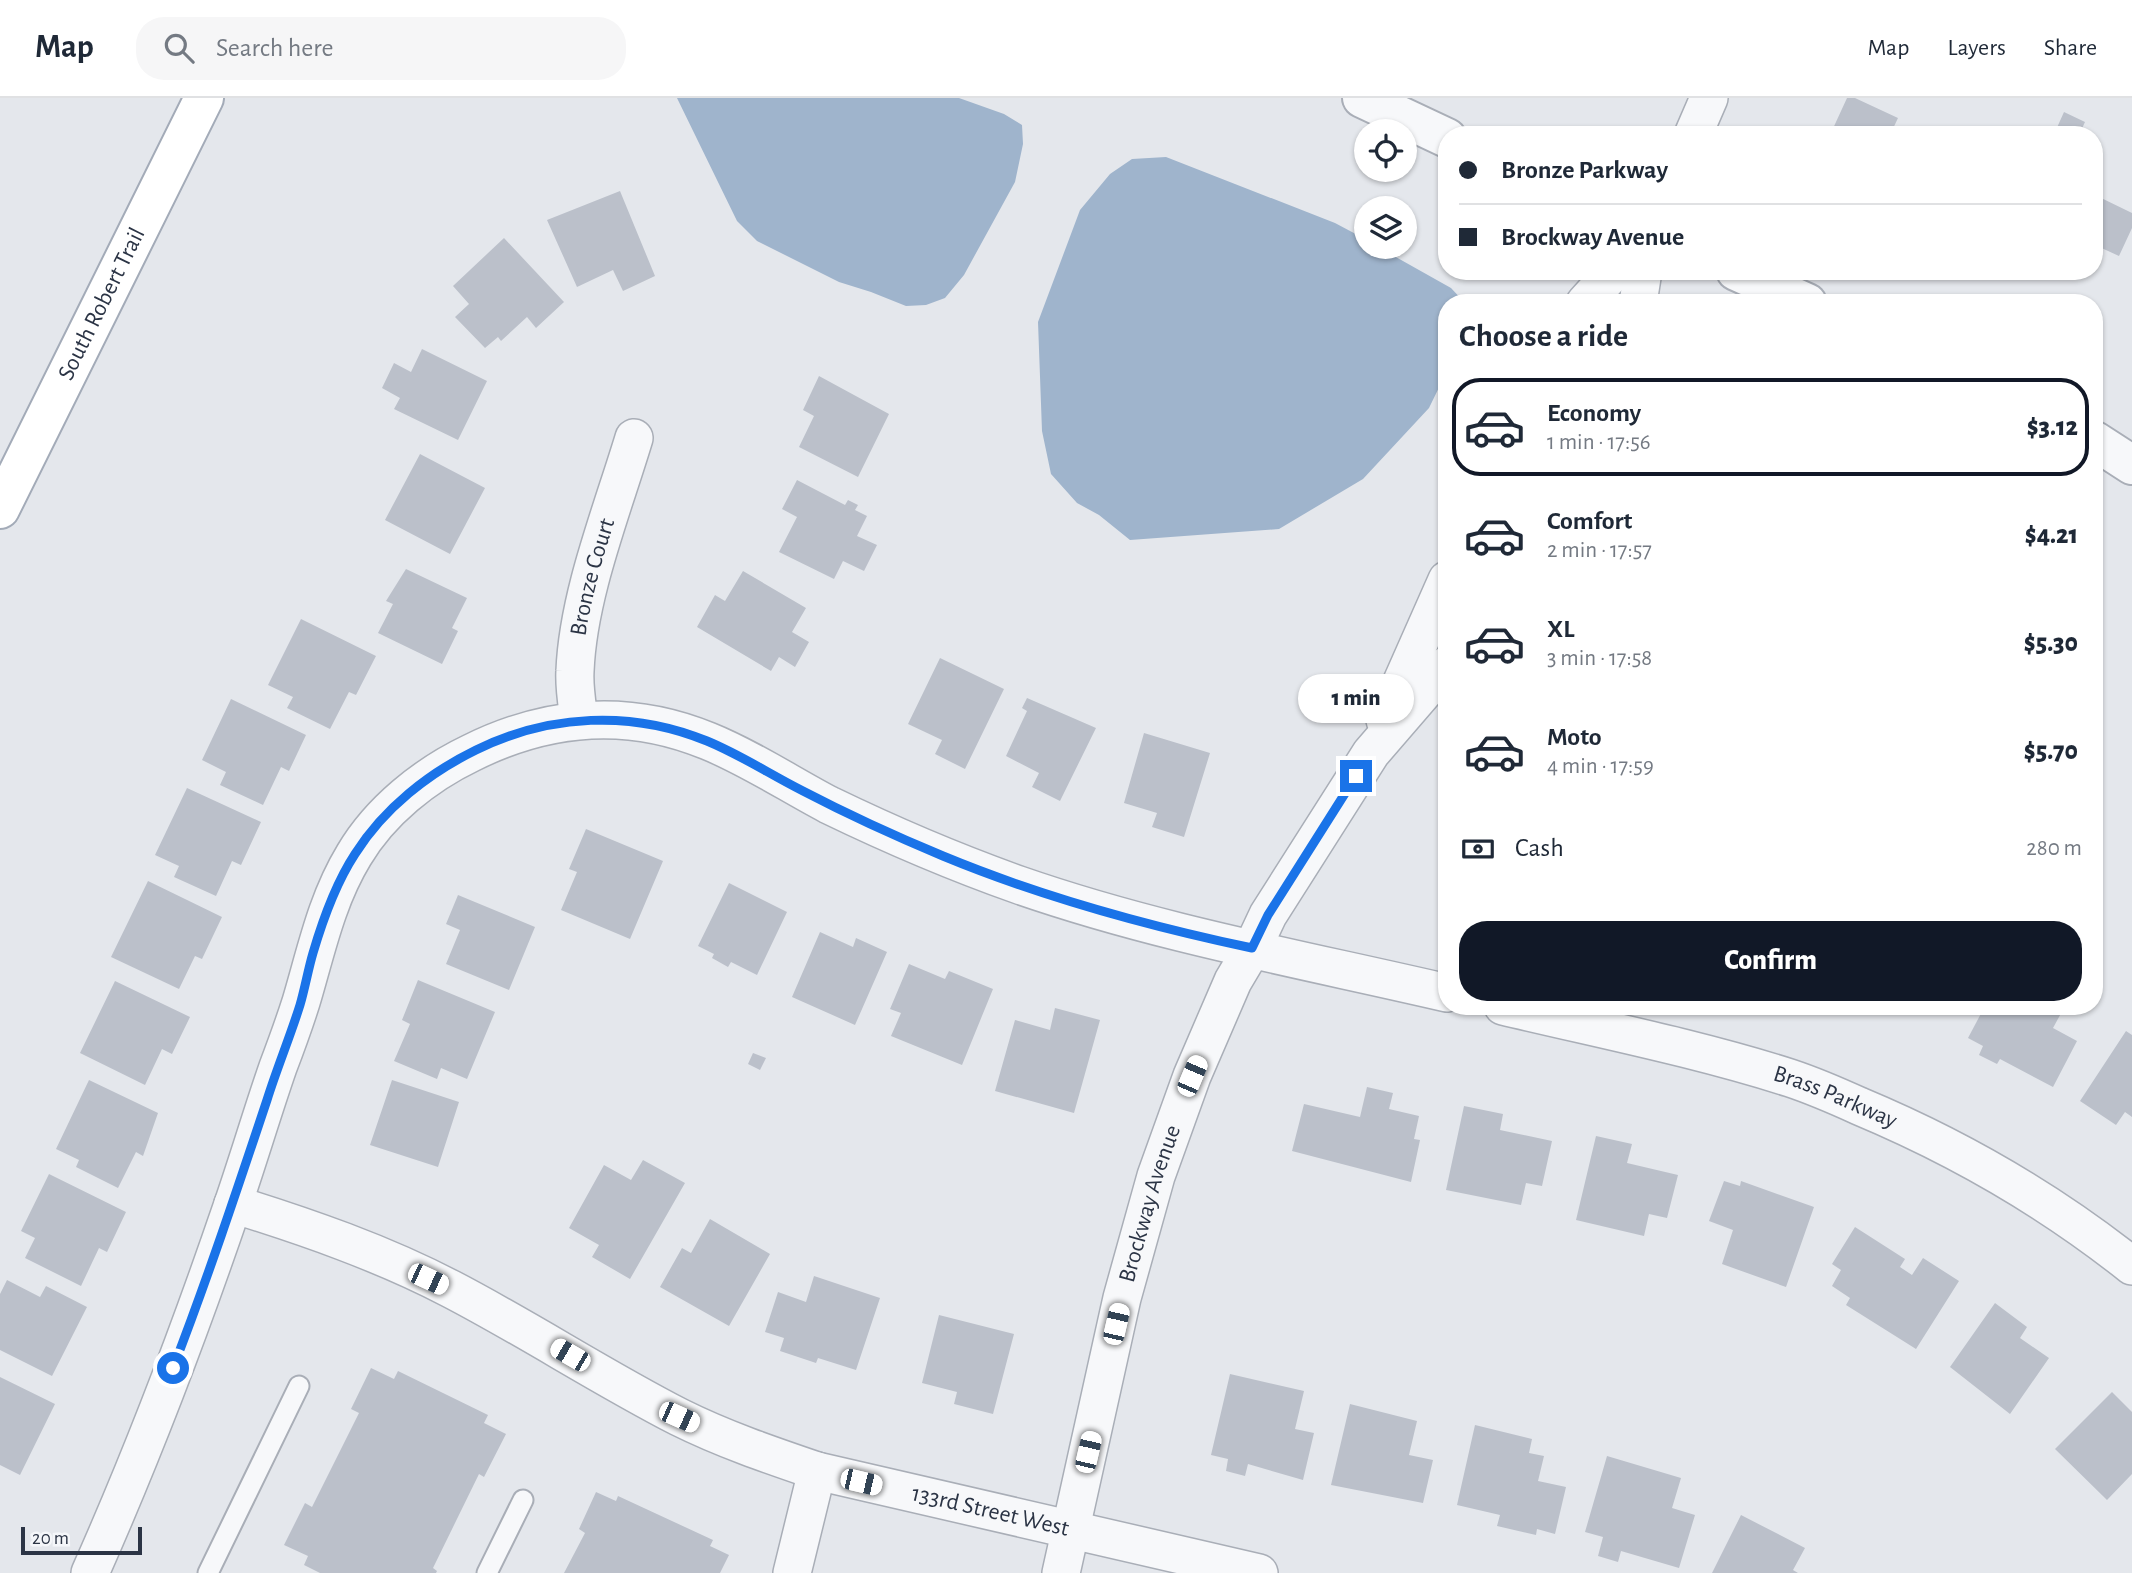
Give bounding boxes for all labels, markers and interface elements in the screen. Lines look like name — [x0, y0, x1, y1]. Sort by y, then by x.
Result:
search box — [136, 17, 626, 80]
icon: search — [160, 29, 198, 67]
text: Map — [35, 31, 94, 64]
text: Search here — [216, 35, 334, 61]
text: Map — [1867, 36, 1909, 60]
text: Layers — [1947, 36, 2006, 60]
text: Share — [2044, 36, 2097, 60]
map controls — [1354, 119, 1417, 259]
button: locate — [1354, 119, 1417, 182]
text: Bronze Parkway — [1501, 157, 1668, 183]
button: layers — [1354, 196, 1417, 259]
street label: South Robert Trail — [54, 224, 150, 384]
text: Brockway Avenue — [1501, 224, 1684, 250]
text: Choose a ride — [1459, 320, 1628, 352]
icon: car — [1463, 396, 1526, 459]
text: Economy — [1547, 400, 1641, 426]
text: $3.12 — [2027, 414, 2078, 440]
text: 1 min · 17:56 — [1547, 431, 1651, 454]
icon: car — [1463, 504, 1526, 567]
text: Comfort — [1547, 508, 1632, 534]
street label: Bronze Court — [567, 515, 620, 638]
text: $4.21 — [2025, 522, 2078, 548]
text: 2 min · 17:57 — [1547, 539, 1652, 562]
icon: car — [1463, 612, 1526, 675]
text: XL — [1547, 616, 1574, 642]
text: $5.30 — [2024, 630, 2078, 656]
text: 3 min · 17:58 — [1547, 647, 1652, 670]
callout: 1 min — [1298, 674, 1414, 724]
text: 1 min — [1332, 687, 1380, 710]
icon: car — [1463, 720, 1526, 783]
text: Moto — [1547, 724, 1602, 750]
text: $5.70 — [2024, 738, 2078, 764]
text: 4 min · 17:59 — [1547, 755, 1654, 778]
route end — [1340, 760, 1372, 792]
icon: cash — [1459, 830, 1497, 868]
text: Cash — [1515, 835, 1564, 861]
text: 280 m — [2026, 837, 2082, 860]
button: Confirm — [1459, 921, 2082, 1001]
car — [1175, 1053, 1210, 1099]
street label: Brass Parkway — [1771, 1062, 1901, 1133]
street label: Brockway Avenue — [1115, 1122, 1185, 1285]
car — [405, 1261, 452, 1297]
car — [1102, 1301, 1131, 1347]
car — [547, 1335, 594, 1375]
route start — [157, 1352, 189, 1384]
car — [656, 1399, 703, 1435]
car — [1074, 1429, 1103, 1475]
car — [839, 1467, 884, 1497]
street label: 133rd Street West — [909, 1481, 1072, 1541]
scale bar — [21, 1524, 142, 1556]
text: 20 m — [32, 1529, 69, 1548]

